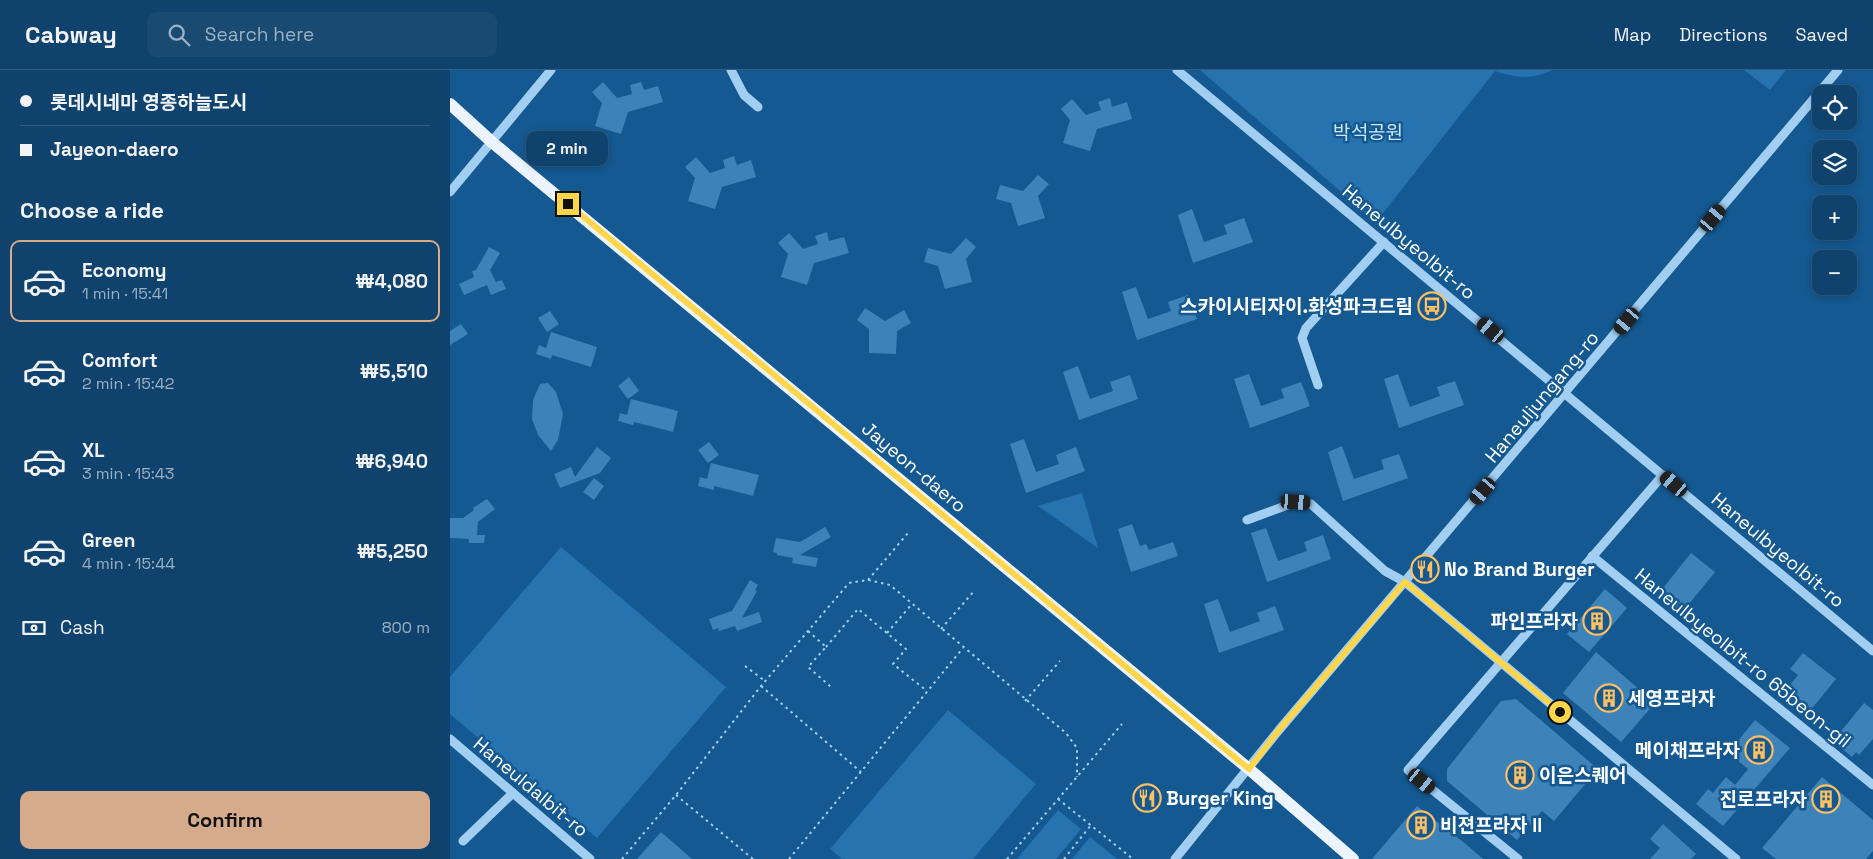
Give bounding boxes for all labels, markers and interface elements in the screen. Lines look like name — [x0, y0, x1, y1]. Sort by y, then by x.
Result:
search box — [147, 12, 497, 57]
text: Cabway — [25, 19, 117, 50]
icon: search — [165, 21, 193, 49]
text: Search here — [205, 22, 314, 47]
text: Map — [1614, 23, 1651, 46]
text: Directions — [1679, 23, 1768, 46]
text: Saved — [1796, 23, 1848, 46]
map controls — [1812, 85, 1857, 295]
button: locate — [1812, 85, 1857, 130]
text: 롯데시네마 영종하늘도시 — [50, 90, 247, 115]
park label: 박석공원 — [1333, 120, 1403, 145]
callout: 2 min — [527, 132, 609, 166]
text: Jayeon-daero — [50, 137, 179, 162]
text: 2 min — [546, 138, 588, 159]
button: layers — [1812, 140, 1857, 185]
street label: Haneulbyeolbit-ro — [1337, 179, 1481, 305]
route end — [557, 193, 579, 215]
button: + — [1812, 195, 1857, 240]
text: Choose a ride — [20, 196, 164, 224]
car — [1697, 202, 1728, 234]
button: − — [1812, 250, 1857, 295]
text: Economy — [82, 258, 166, 283]
icon: car — [22, 259, 67, 304]
text: ₩4,080 — [355, 269, 428, 294]
text: 1 min · 15:41 — [82, 283, 168, 304]
bus stop icon: 스카이시티자이.화성파크드림 — [1417, 291, 1447, 321]
place label: 스카이시티자이.화성파크드림 — [1180, 294, 1413, 319]
car — [1611, 305, 1642, 337]
car — [1474, 315, 1507, 345]
street label: Haneuljungang-ro — [1479, 326, 1605, 468]
text: Comfort — [82, 348, 158, 373]
icon: car — [22, 349, 67, 394]
text: ₩5,510 — [360, 359, 428, 384]
text: 2 min · 15:42 — [82, 373, 174, 394]
street label: Jayeon-daero — [857, 416, 971, 518]
text: XL — [82, 438, 105, 463]
icon: car — [22, 439, 67, 484]
text: ₩6,940 — [355, 449, 428, 474]
text: 3 min · 15:43 — [82, 463, 174, 484]
car — [1657, 469, 1690, 499]
car — [1467, 475, 1498, 507]
street label: Haneulbyeolbit-ro — [1706, 487, 1850, 613]
car — [1280, 493, 1311, 511]
text: Green — [82, 528, 135, 553]
icon: car — [22, 529, 67, 574]
text: ₩5,250 — [357, 539, 428, 564]
text: 4 min · 15:44 — [82, 553, 175, 574]
restaurant icon: No Brand Burger — [1410, 554, 1440, 584]
place label: No Brand Burger — [1444, 557, 1595, 582]
street label: Haneulbyeolbit-ro 65beon-gil — [1630, 563, 1856, 753]
building icon: 파인프라자 — [1582, 606, 1612, 636]
place label: 파인프라자 — [1491, 609, 1579, 634]
icon: cash — [20, 614, 48, 642]
text: Cash — [60, 615, 105, 640]
text: 800 m — [382, 617, 430, 638]
building icon: 세영프라자 — [1594, 683, 1624, 713]
place label: 세영프라자 — [1628, 686, 1716, 711]
route start — [1549, 701, 1571, 723]
street label: Haneuldalbit-ro — [468, 731, 594, 843]
building icon: 메이채프라자 — [1744, 735, 1774, 765]
place label: 메이채프라자 — [1635, 738, 1741, 763]
building icon: 이은스퀘어 — [1505, 760, 1535, 790]
place label: 이은스퀘어 — [1539, 763, 1626, 788]
car — [1405, 766, 1438, 796]
restaurant icon: Burger King — [1132, 783, 1162, 813]
building icon: 진로프라자 — [1811, 784, 1841, 814]
place label: Burger King — [1166, 786, 1274, 811]
place label: 진로프라자 — [1720, 787, 1808, 812]
button: Confirm — [20, 791, 430, 849]
building icon: 비젼프라자 II — [1406, 810, 1436, 840]
place label: 비젼프라자 II — [1440, 813, 1542, 838]

